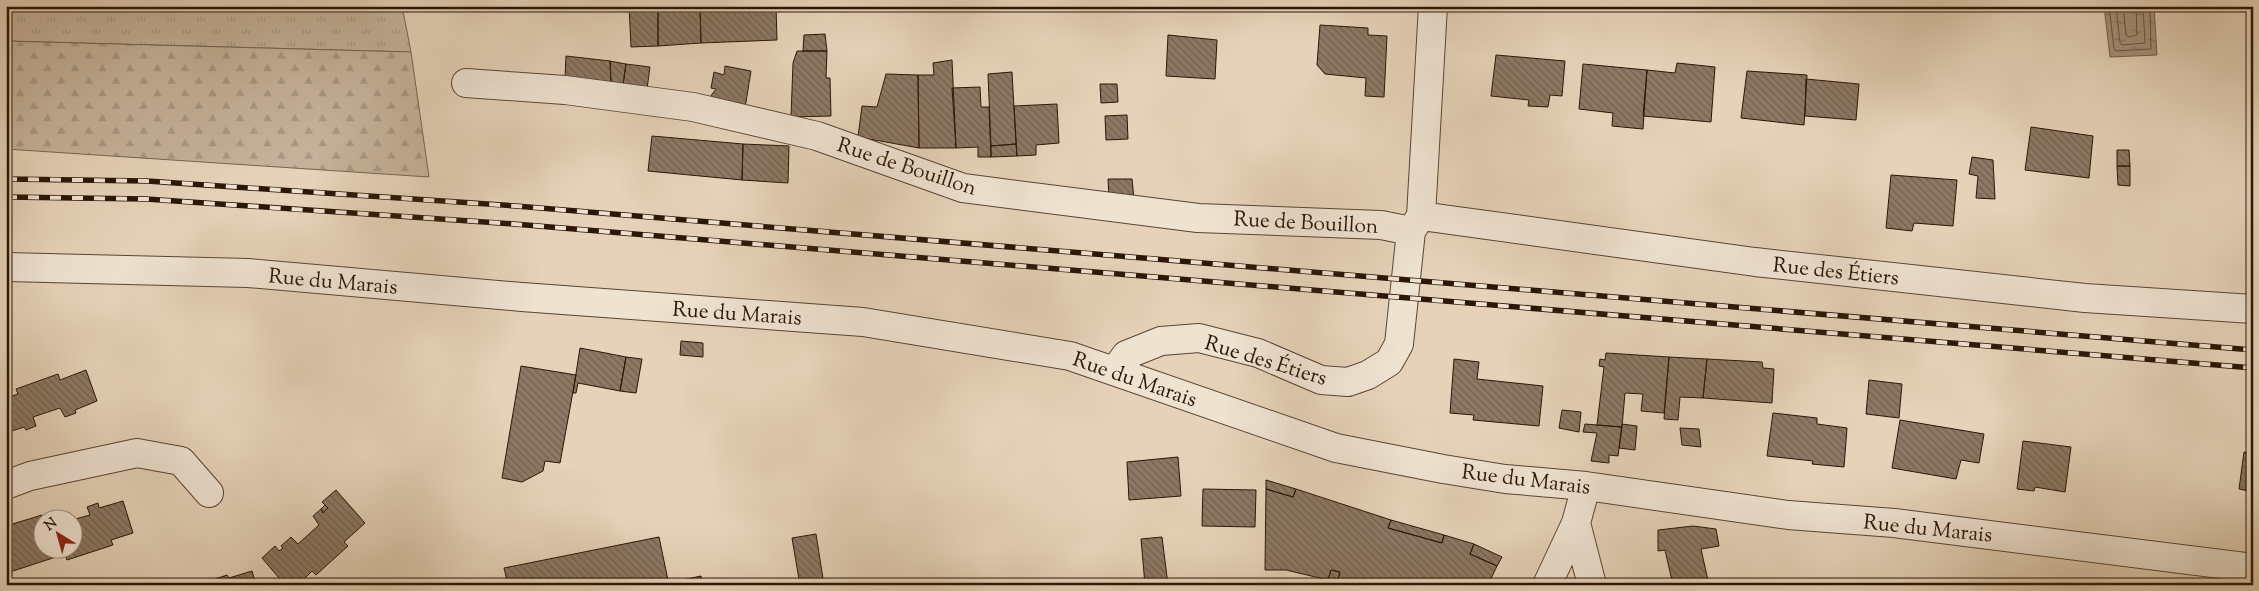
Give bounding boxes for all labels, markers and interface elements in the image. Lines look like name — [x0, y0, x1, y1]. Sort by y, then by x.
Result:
street label: Rue de Bouillon — [833, 131, 980, 205]
street label: Rue de Bouillon — [1233, 205, 1379, 243]
street label: Rue des Étiers — [1771, 251, 1900, 295]
street label: Rue du Marais — [267, 262, 399, 304]
street label: Rue du Marais — [671, 296, 803, 334]
street label: Rue des Étiers — [1200, 329, 1330, 395]
street label: Rue du Marais — [1068, 346, 1200, 416]
street label: Rue du Marais — [1460, 458, 1592, 504]
north arrow — [32, 508, 82, 558]
street label: Rue du Marais — [1862, 508, 1994, 552]
text: N — [41, 514, 62, 537]

